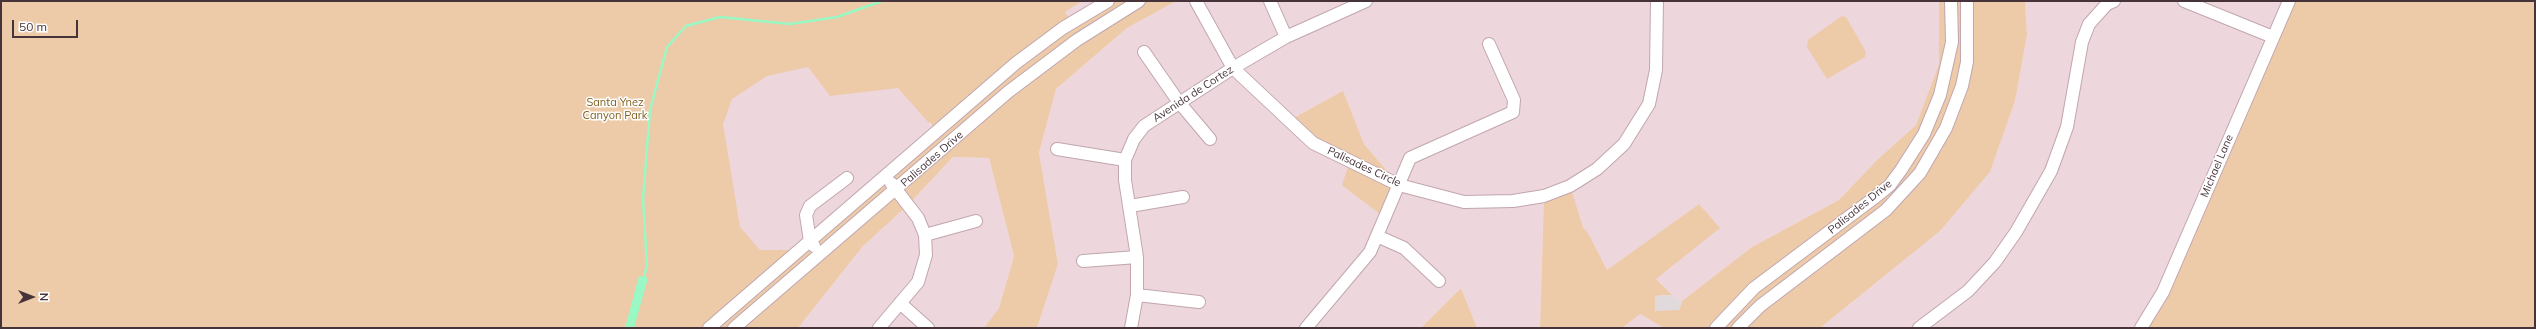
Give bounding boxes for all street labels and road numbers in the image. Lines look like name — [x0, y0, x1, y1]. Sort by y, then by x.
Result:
street label: Avenida de Cortez — [1150, 63, 1236, 125]
street label: Palisades Drive — [898, 128, 966, 190]
street label: Michael Lane — [2198, 133, 2236, 199]
street label: Palisades Circle — [1325, 144, 1403, 190]
street label: Palisades Drive — [1825, 177, 1895, 237]

